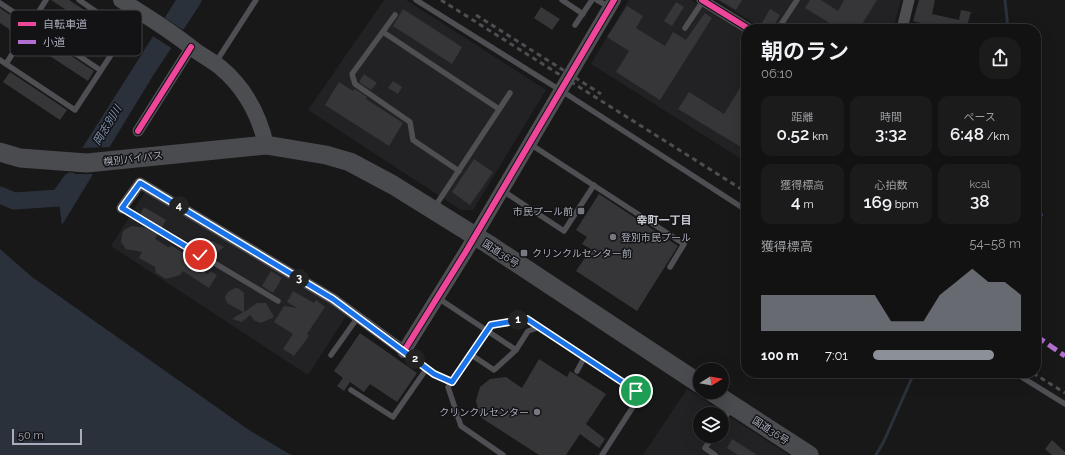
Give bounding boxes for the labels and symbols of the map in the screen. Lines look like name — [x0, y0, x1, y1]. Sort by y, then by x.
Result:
legend — [10, 10, 142, 56]
text: 自転車道 — [43, 18, 87, 31]
text: 小道 — [43, 36, 65, 49]
water label: 岡志別川 — [91, 102, 125, 147]
street label: 幌別バイパス — [103, 149, 163, 168]
pin: 4 — [169, 196, 189, 216]
place label: 市民プール前 — [513, 206, 573, 217]
marker: 市民プール前 — [576, 206, 586, 216]
district label: 幸町一丁目 — [637, 214, 692, 227]
marker: 登別市民プール — [608, 232, 618, 242]
place label: 登別市民プール — [621, 232, 691, 243]
pin — [183, 238, 217, 272]
street label: 国道36号 — [480, 238, 521, 269]
marker: クリンクルセンター前 — [519, 248, 529, 258]
place label: クリンクルセンター前 — [532, 248, 632, 259]
pin: 3 — [289, 269, 309, 289]
pin: 1 — [508, 310, 528, 330]
pin: 2 — [405, 349, 425, 369]
north arrow — [693, 363, 729, 399]
pin — [619, 374, 653, 408]
place label: クリンクルセンター — [439, 407, 529, 418]
marker: クリンクルセンター — [532, 407, 542, 417]
street label: 国道36号 — [750, 415, 791, 446]
scale bar — [12, 427, 82, 446]

